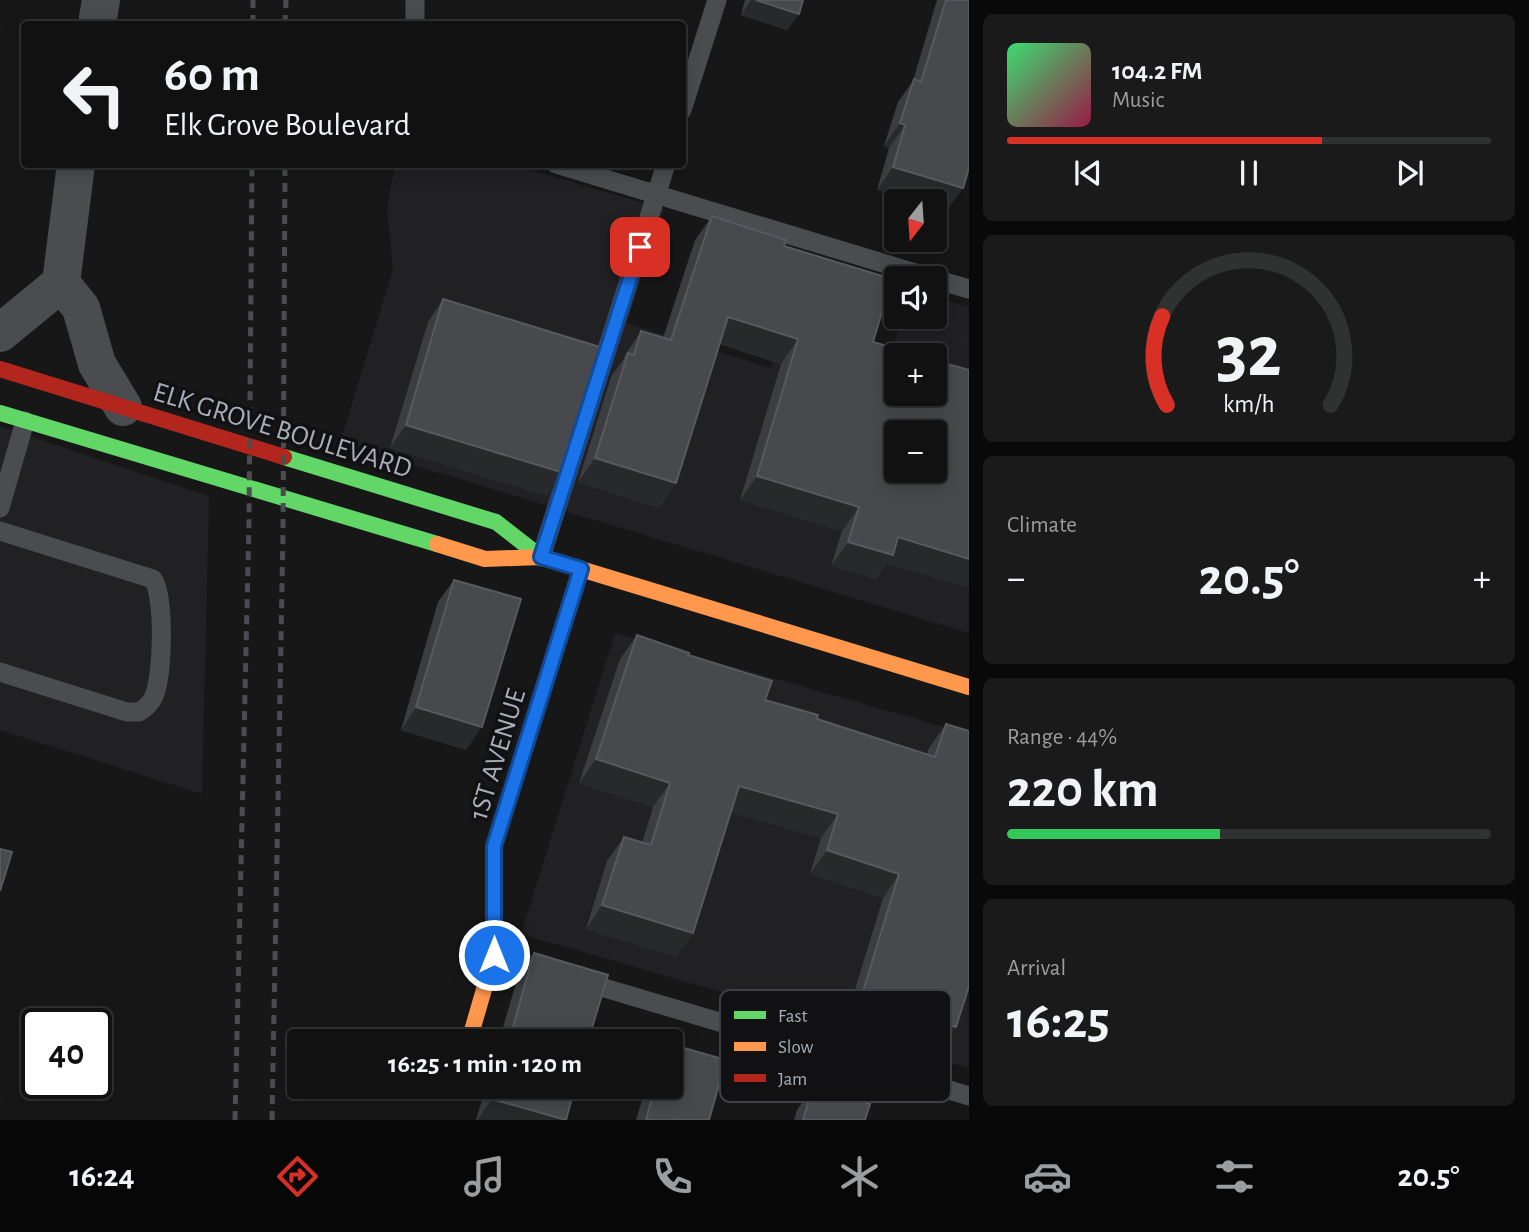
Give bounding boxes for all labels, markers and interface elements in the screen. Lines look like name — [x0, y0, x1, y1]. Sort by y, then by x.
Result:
icon: left — [49, 49, 140, 140]
text: 60 m — [164, 51, 260, 100]
text: 104.2 FM — [1112, 58, 1202, 84]
text: Music — [1112, 89, 1164, 112]
text: Elk Grove Boulevard — [164, 109, 410, 141]
icon: previous — [1069, 154, 1107, 192]
icon: pause — [1230, 154, 1268, 192]
icon: next — [1391, 154, 1429, 192]
north arrow — [884, 189, 947, 252]
map controls — [884, 189, 947, 483]
pin — [610, 217, 670, 277]
icon: arrive — [621, 228, 659, 266]
button: sound — [884, 266, 947, 329]
text: 32 — [1216, 317, 1282, 390]
button: + — [884, 343, 947, 406]
street label: ELK GROVE BOULEVARD — [150, 378, 415, 484]
text: km/h — [1223, 392, 1275, 417]
button: − — [884, 420, 947, 483]
text: Climate — [1007, 514, 1077, 537]
text: 20.5° — [1198, 552, 1300, 604]
text: − — [1007, 560, 1025, 598]
text: + — [1473, 560, 1491, 598]
street label: 1ST AVENUE — [465, 686, 531, 824]
text: Range · 44% — [1007, 726, 1117, 749]
text: 220 km — [1007, 764, 1159, 816]
position arrow — [457, 918, 531, 992]
text: Arrival — [1007, 957, 1066, 980]
legend — [720, 990, 951, 1102]
text: 16:25 — [1007, 995, 1110, 1047]
text: Fast — [778, 1007, 808, 1026]
speed limit sign: 40 — [21, 1008, 112, 1099]
text: Slow — [778, 1038, 814, 1057]
text: 16:25 · 1 min · 120 m — [388, 1051, 582, 1077]
text: Jam — [778, 1070, 807, 1089]
icon: directions — [273, 1152, 322, 1201]
icon: music — [460, 1152, 509, 1201]
icon: phone — [648, 1152, 697, 1201]
icon: climate — [835, 1152, 884, 1201]
icon: car — [1023, 1152, 1072, 1201]
icon: filters — [1210, 1152, 1259, 1201]
text: 16:24 — [69, 1160, 135, 1192]
text: 20.5° — [1397, 1160, 1460, 1192]

